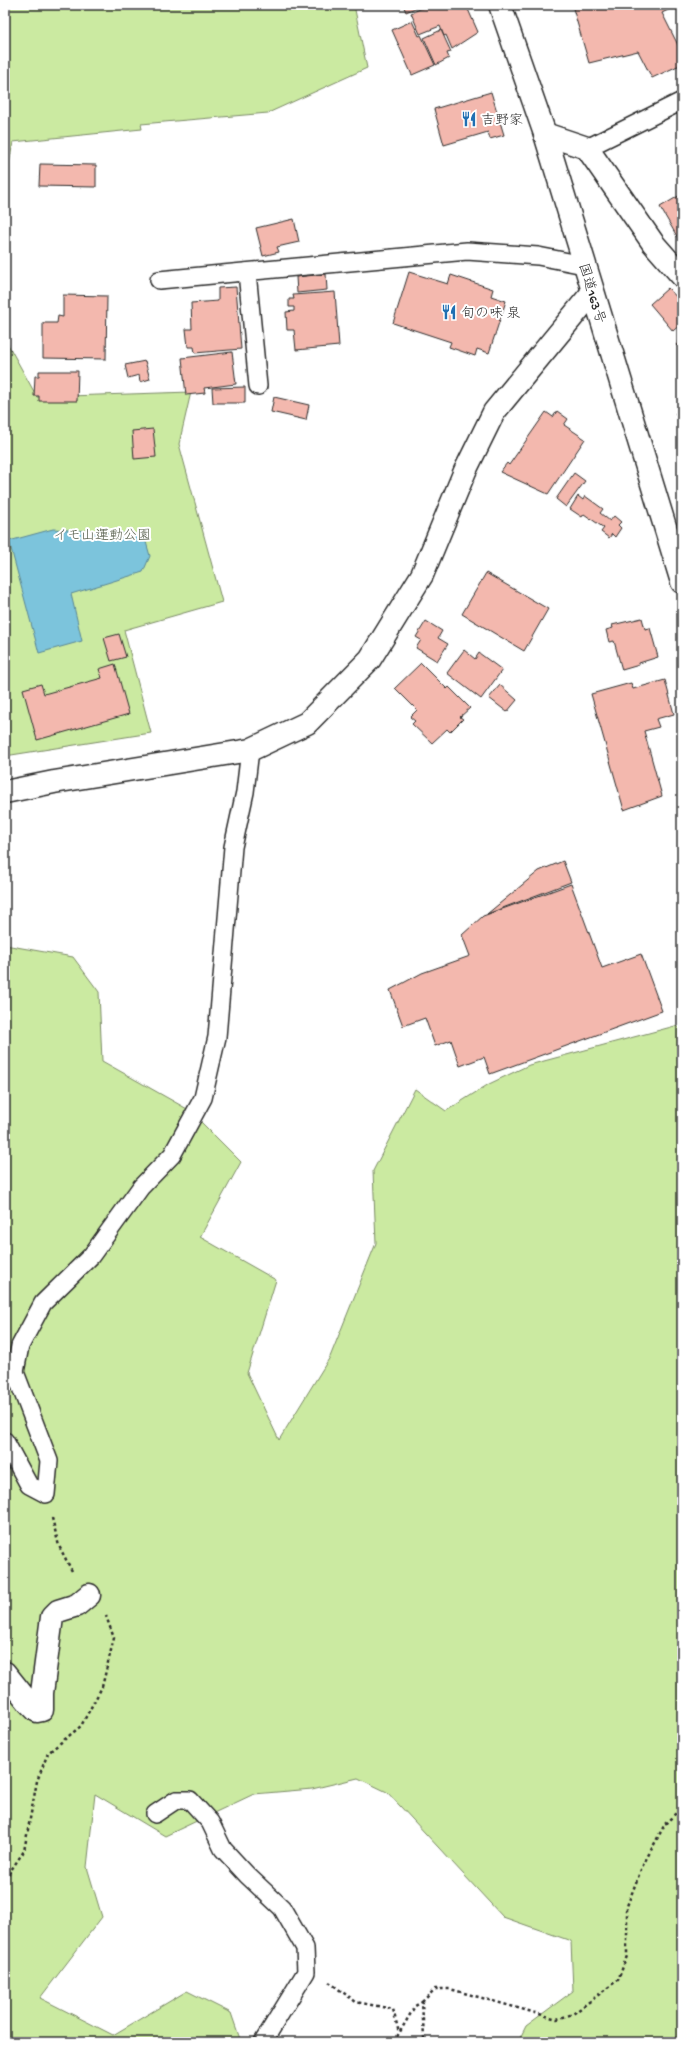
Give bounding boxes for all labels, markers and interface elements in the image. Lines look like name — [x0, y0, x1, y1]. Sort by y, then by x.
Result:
restaurant icon: 吉野家 — [460, 110, 478, 128]
place label: 吉野家 — [481, 113, 523, 130]
street label: 国道163号 — [573, 262, 608, 326]
restaurant icon: 旬の味 泉 — [440, 303, 458, 321]
place label: 旬の味 泉 — [461, 306, 520, 323]
park label: イモ山運動公園 — [53, 528, 151, 545]

